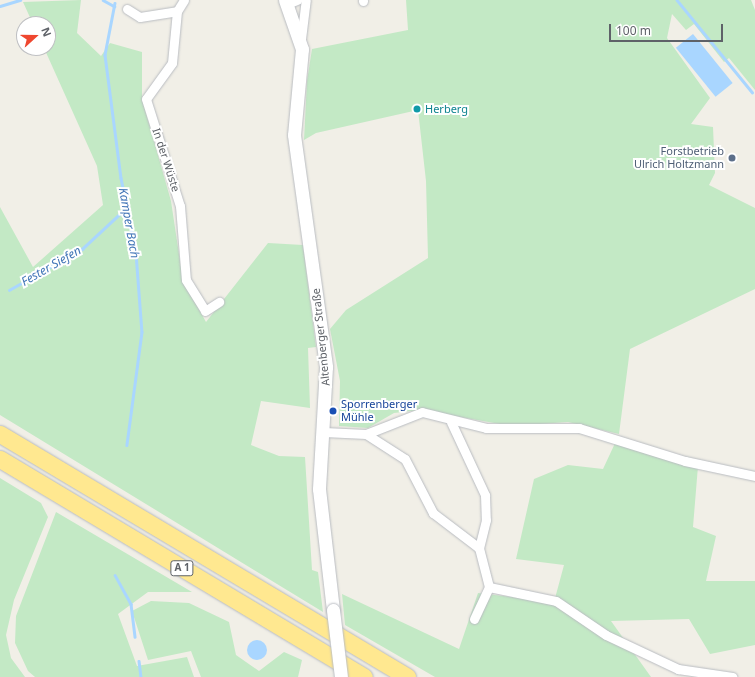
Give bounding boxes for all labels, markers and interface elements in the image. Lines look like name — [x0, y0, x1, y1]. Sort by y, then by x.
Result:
north arrow — [16, 16, 56, 56]
scale bar — [611, 16, 725, 42]
text: 100 m — [616, 22, 651, 39]
text: N — [38, 25, 55, 39]
place label: Herberg — [425, 102, 468, 116]
marker: Herberg — [412, 104, 422, 114]
street label: In der Wüste — [150, 127, 182, 193]
place label: Forstbetrieb Ulrich Holtzmann — [634, 145, 724, 171]
marker: Forstbetrieb Ulrich Holtzmann — [727, 153, 737, 163]
water label: Kamper Bach — [116, 187, 142, 259]
water label: Fester Siefen — [19, 243, 83, 289]
street label: Altenberger Straße — [309, 287, 333, 387]
place label: Sporrenberger Mühle — [341, 398, 417, 424]
marker: Sporrenberger Mühle — [328, 406, 338, 416]
road number: A 1 — [170, 560, 194, 576]

